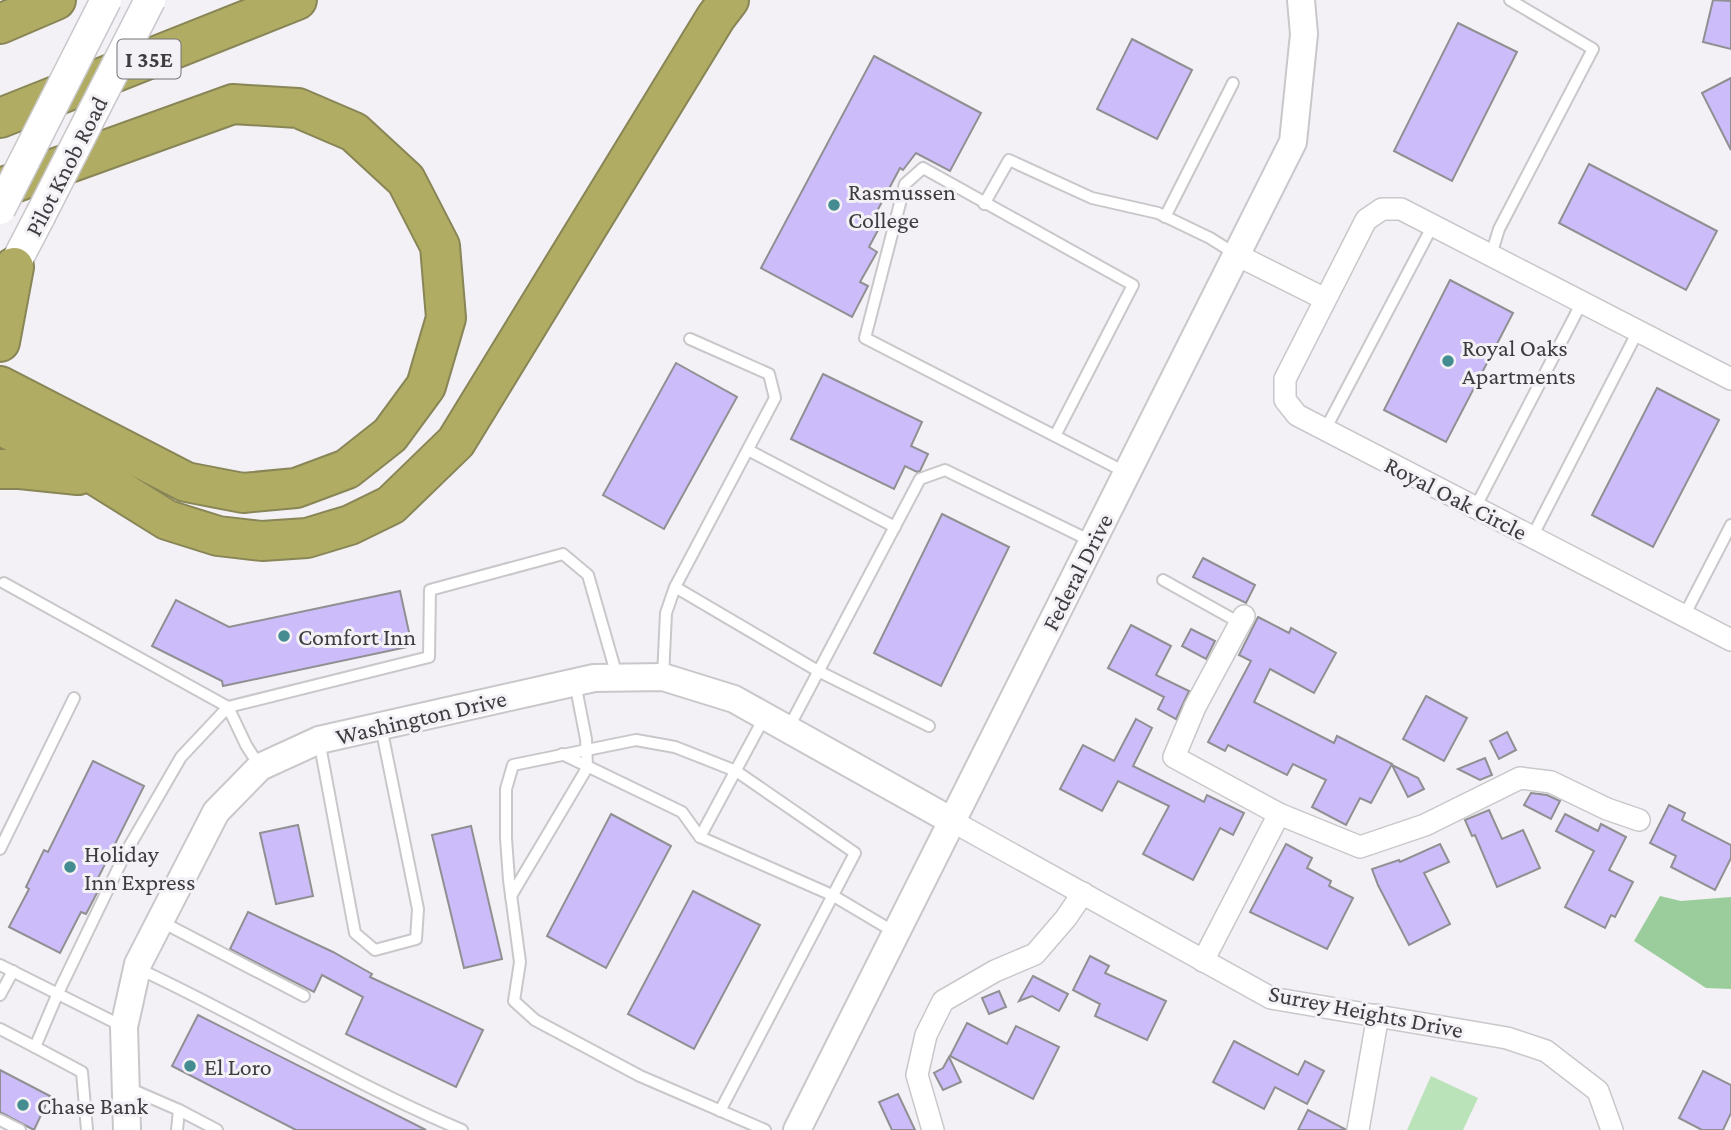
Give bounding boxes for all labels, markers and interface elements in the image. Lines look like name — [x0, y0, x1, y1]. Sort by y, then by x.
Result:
road number: I 35E — [118, 40, 180, 78]
street label: Pilot Knob Road — [19, 91, 113, 240]
place label: Rasmussen College — [848, 178, 956, 233]
marker: Rasmussen College — [826, 197, 842, 213]
place label: Royal Oaks Apartments — [1462, 334, 1576, 389]
marker: Royal Oaks Apartments — [1440, 353, 1456, 369]
street label: Royal Oak Circle — [1380, 451, 1532, 545]
street label: Federal Drive — [1036, 509, 1118, 635]
place label: Comfort Inn — [298, 623, 416, 650]
marker: Comfort Inn — [276, 628, 292, 644]
street label: Washington Drive — [333, 684, 509, 750]
place label: Holiday Inn Express — [84, 840, 195, 895]
marker: Holiday Inn Express — [62, 859, 78, 875]
street label: Surrey Heights Drive — [1267, 979, 1465, 1043]
place label: El Loro — [204, 1053, 272, 1080]
marker: El Loro — [182, 1058, 198, 1074]
place label: Chase Bank — [37, 1092, 149, 1119]
marker: Chase Bank — [15, 1097, 31, 1113]

